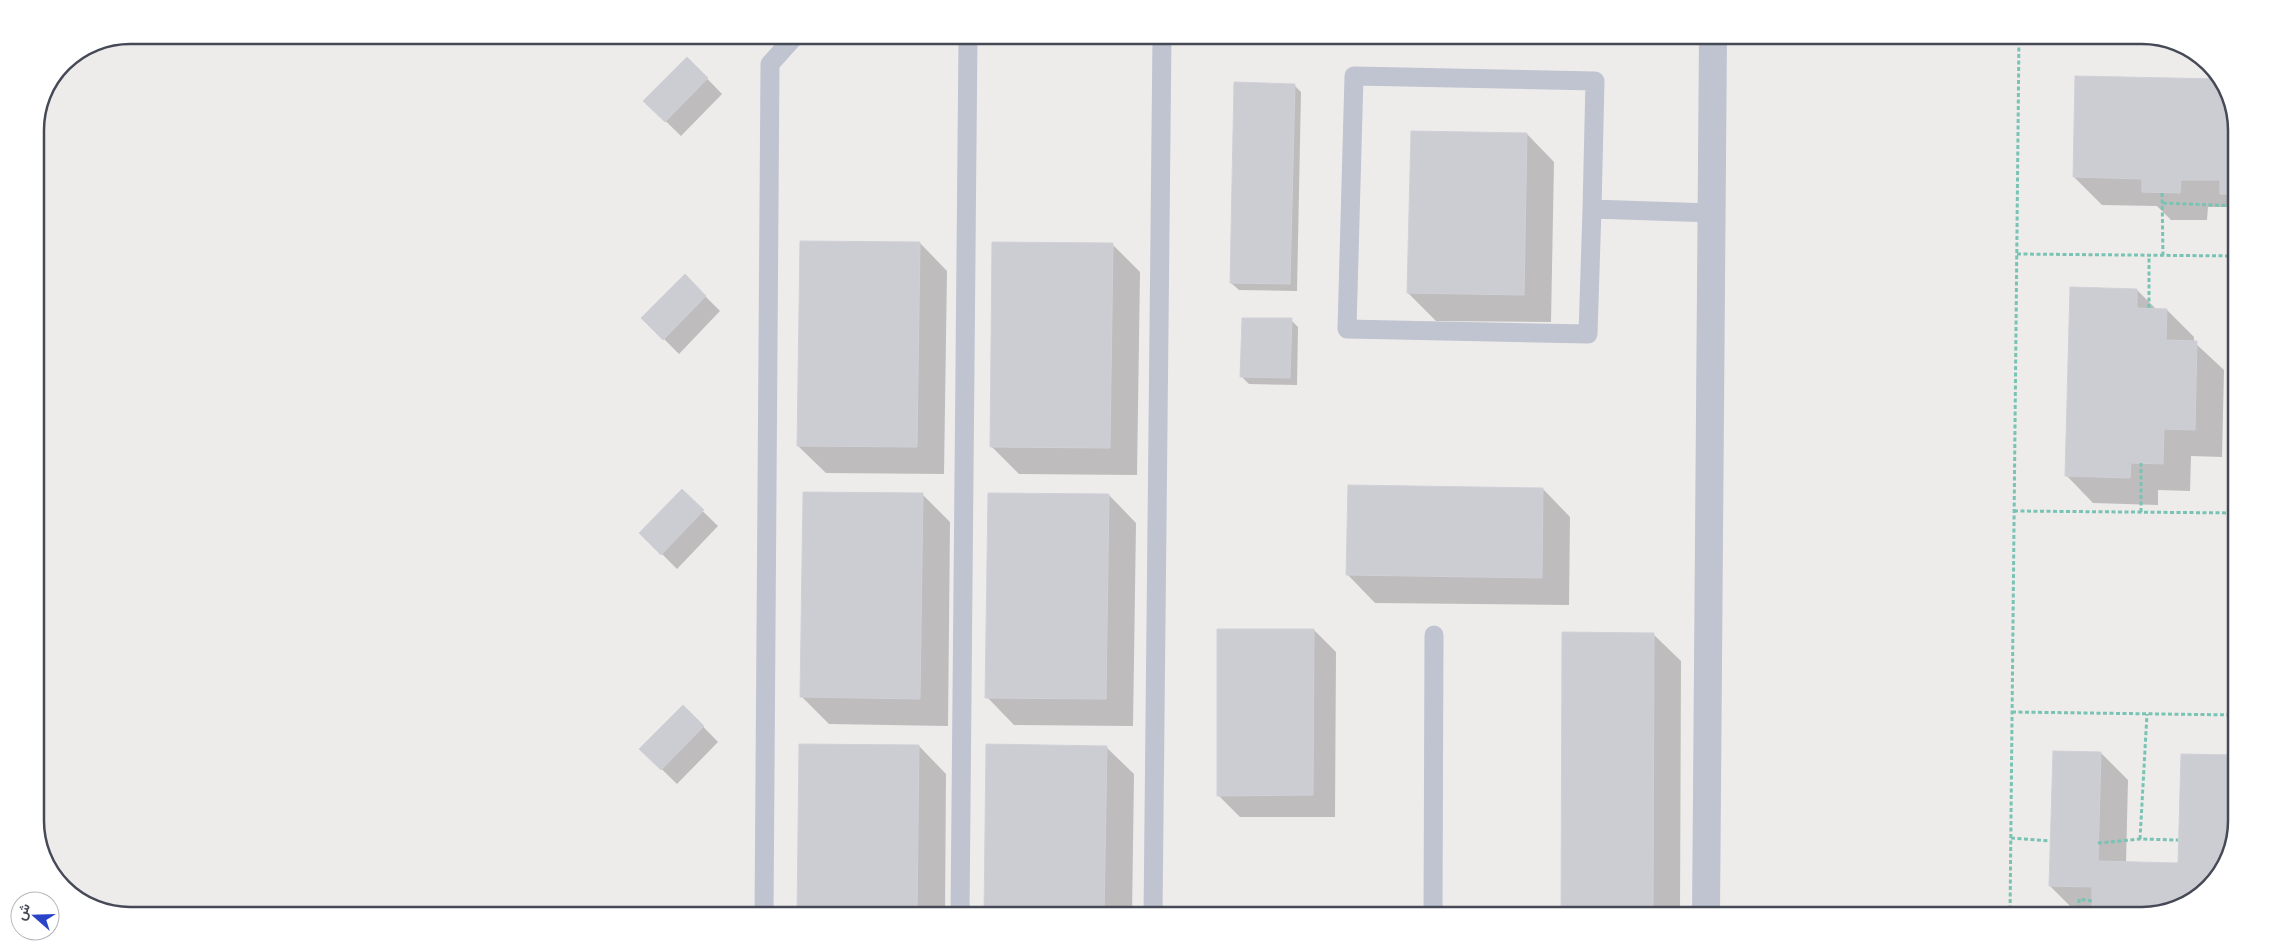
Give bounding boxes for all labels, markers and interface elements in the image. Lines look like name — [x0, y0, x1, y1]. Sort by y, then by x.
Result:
north arrow — [10, 891, 60, 941]
text: ش — [12, 901, 34, 923]

